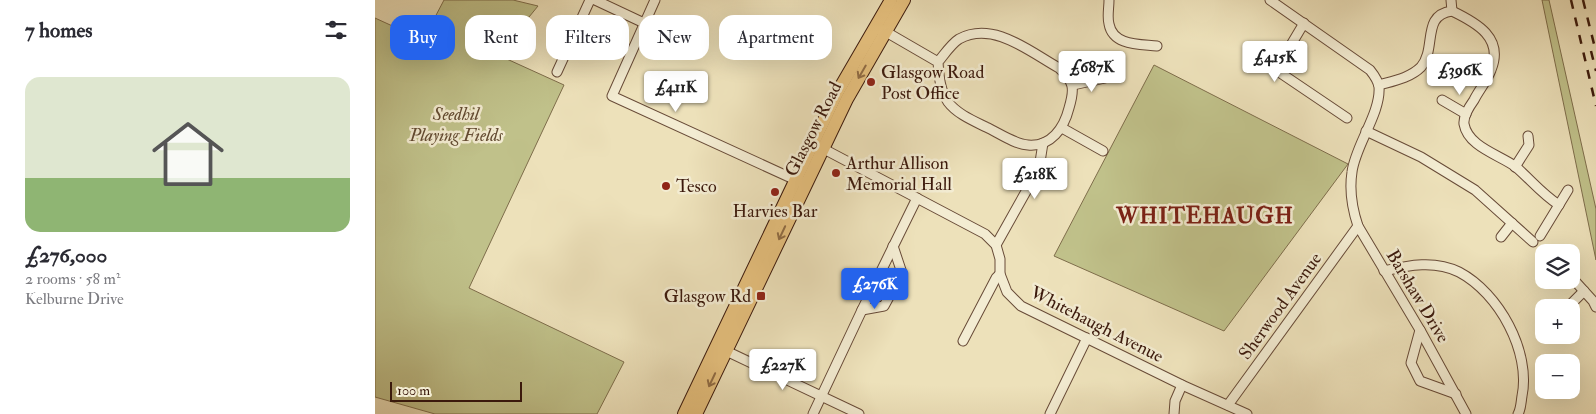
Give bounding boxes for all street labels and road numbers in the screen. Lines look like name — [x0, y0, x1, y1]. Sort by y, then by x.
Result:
street label: Glasgow Road — [780, 78, 847, 180]
street label: Barshaw Drive — [1381, 245, 1455, 347]
street label: Sherwood Avenue — [1234, 248, 1327, 364]
street label: Whitehaugh Avenue — [1025, 281, 1168, 368]

